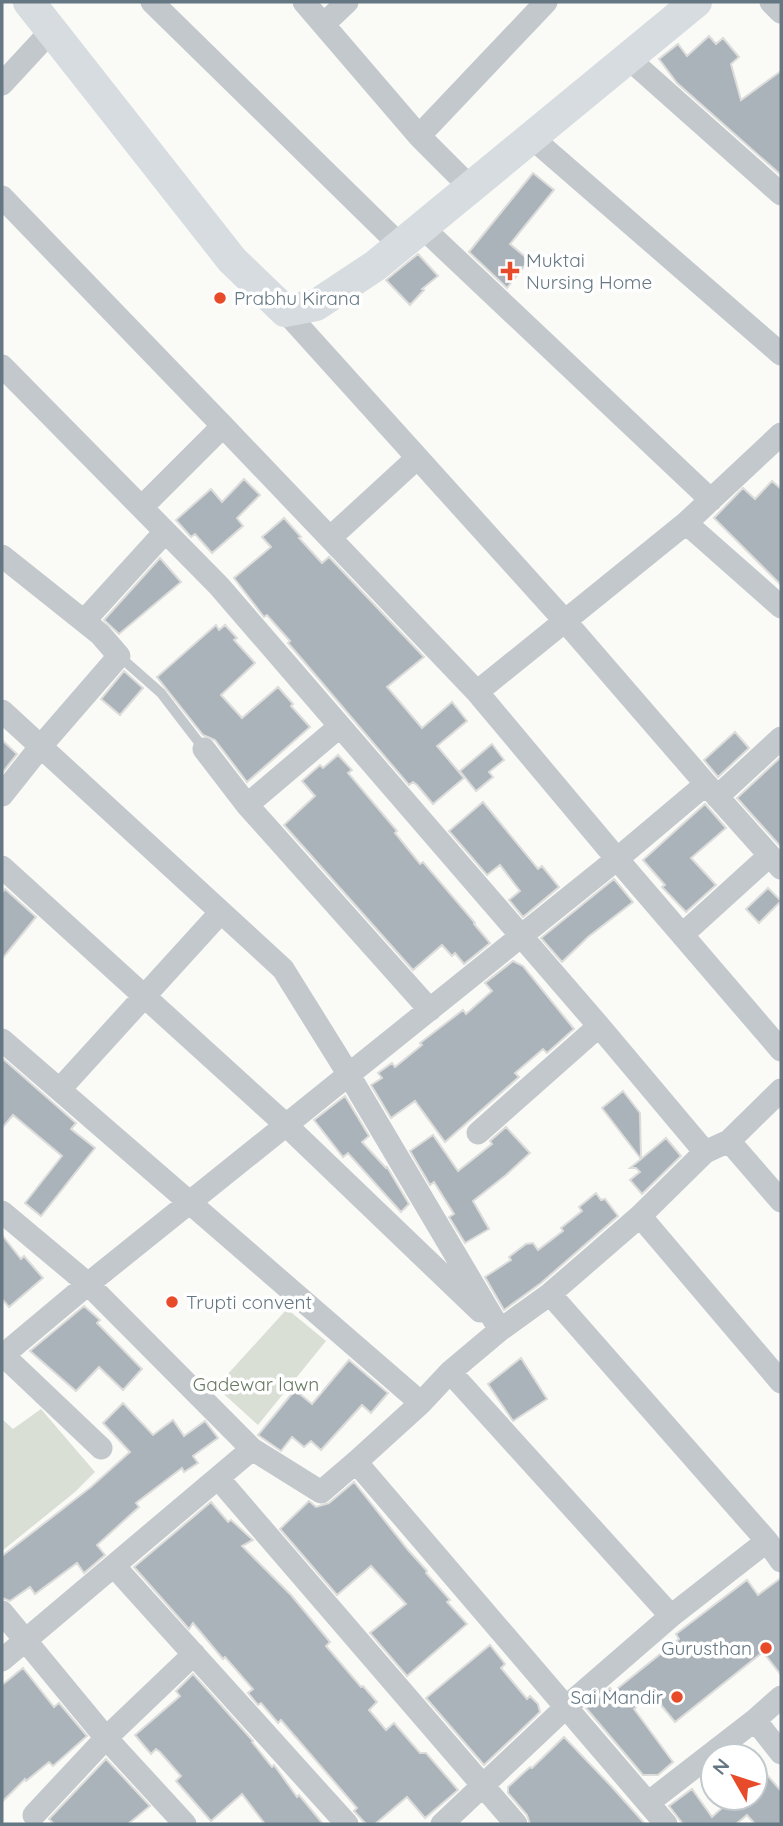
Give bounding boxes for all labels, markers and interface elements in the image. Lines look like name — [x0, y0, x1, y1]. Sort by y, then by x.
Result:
place label: Muktai Nursing Home — [526, 248, 652, 294]
marker: Muktai Nursing Home — [500, 261, 520, 281]
place label: Prabhu Kirana — [234, 286, 360, 310]
marker: Prabhu Kirana — [212, 290, 228, 306]
place label: Trupti convent — [186, 1290, 312, 1314]
marker: Trupti convent — [164, 1294, 180, 1310]
park label: Gadewar lawn — [193, 1372, 319, 1396]
place label: Gurusthan — [661, 1636, 752, 1660]
marker: Gurusthan — [758, 1640, 774, 1656]
place label: Sai Mandir — [570, 1685, 664, 1709]
marker: Sai Mandir — [669, 1689, 685, 1705]
north arrow — [699, 1742, 769, 1812]
text: N — [707, 1753, 735, 1779]

